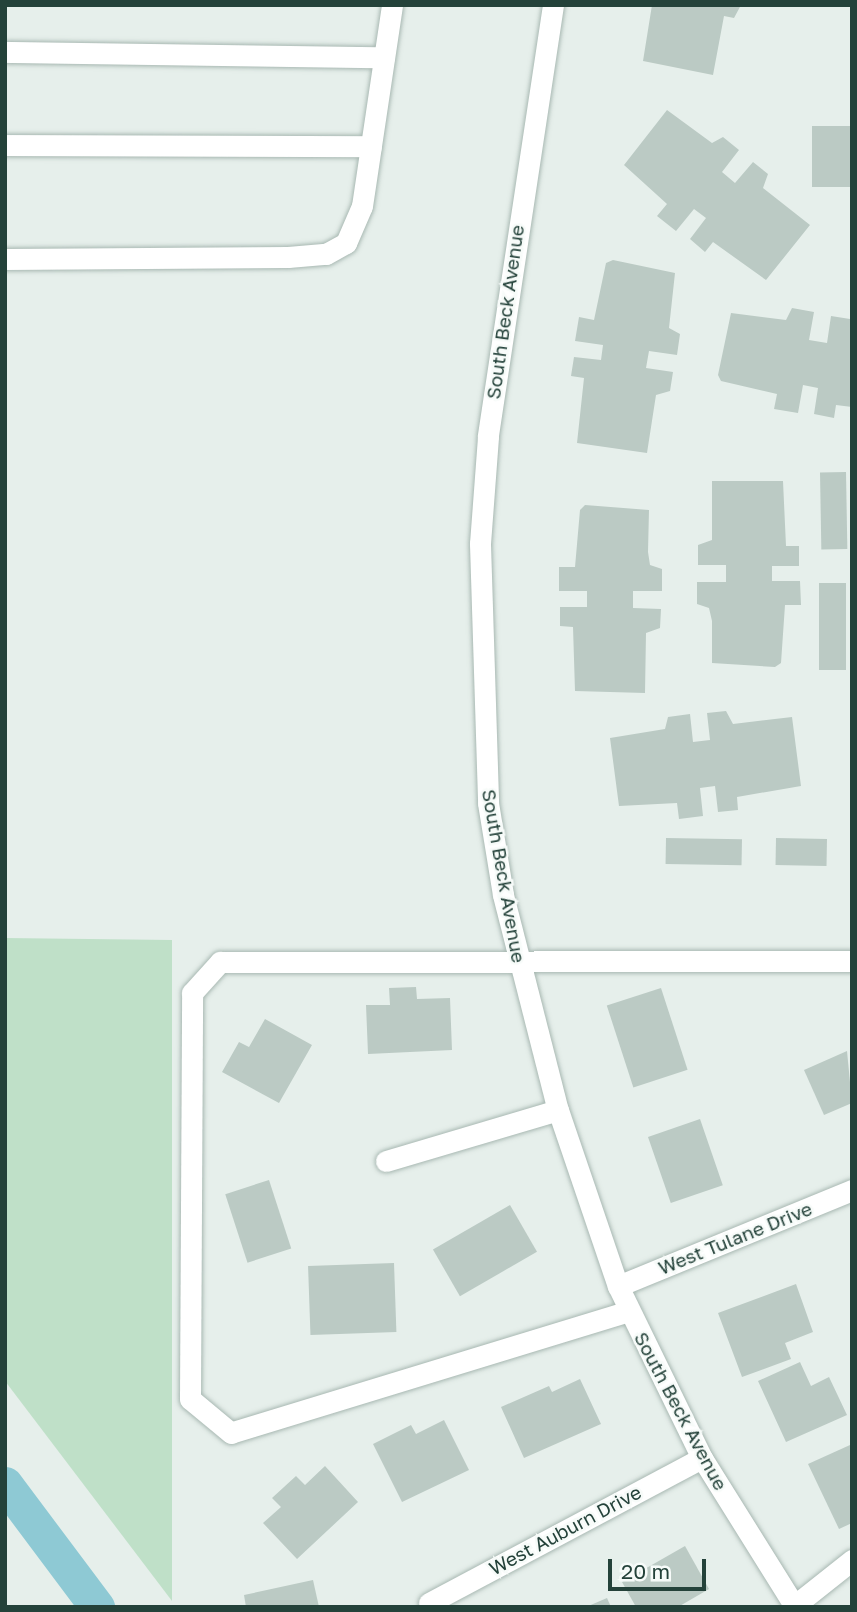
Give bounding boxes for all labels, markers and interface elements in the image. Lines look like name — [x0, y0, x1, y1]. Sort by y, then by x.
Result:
street label: South Beck Avenue — [481, 223, 529, 401]
street label: South Beck Avenue — [478, 787, 530, 965]
street label: West Tulane Drive — [655, 1197, 815, 1279]
street label: South Beck Avenue — [630, 1328, 732, 1494]
street label: West Auburn Drive — [485, 1480, 645, 1580]
scale bar — [612, 1546, 710, 1590]
text: 20 m — [621, 1558, 670, 1584]

